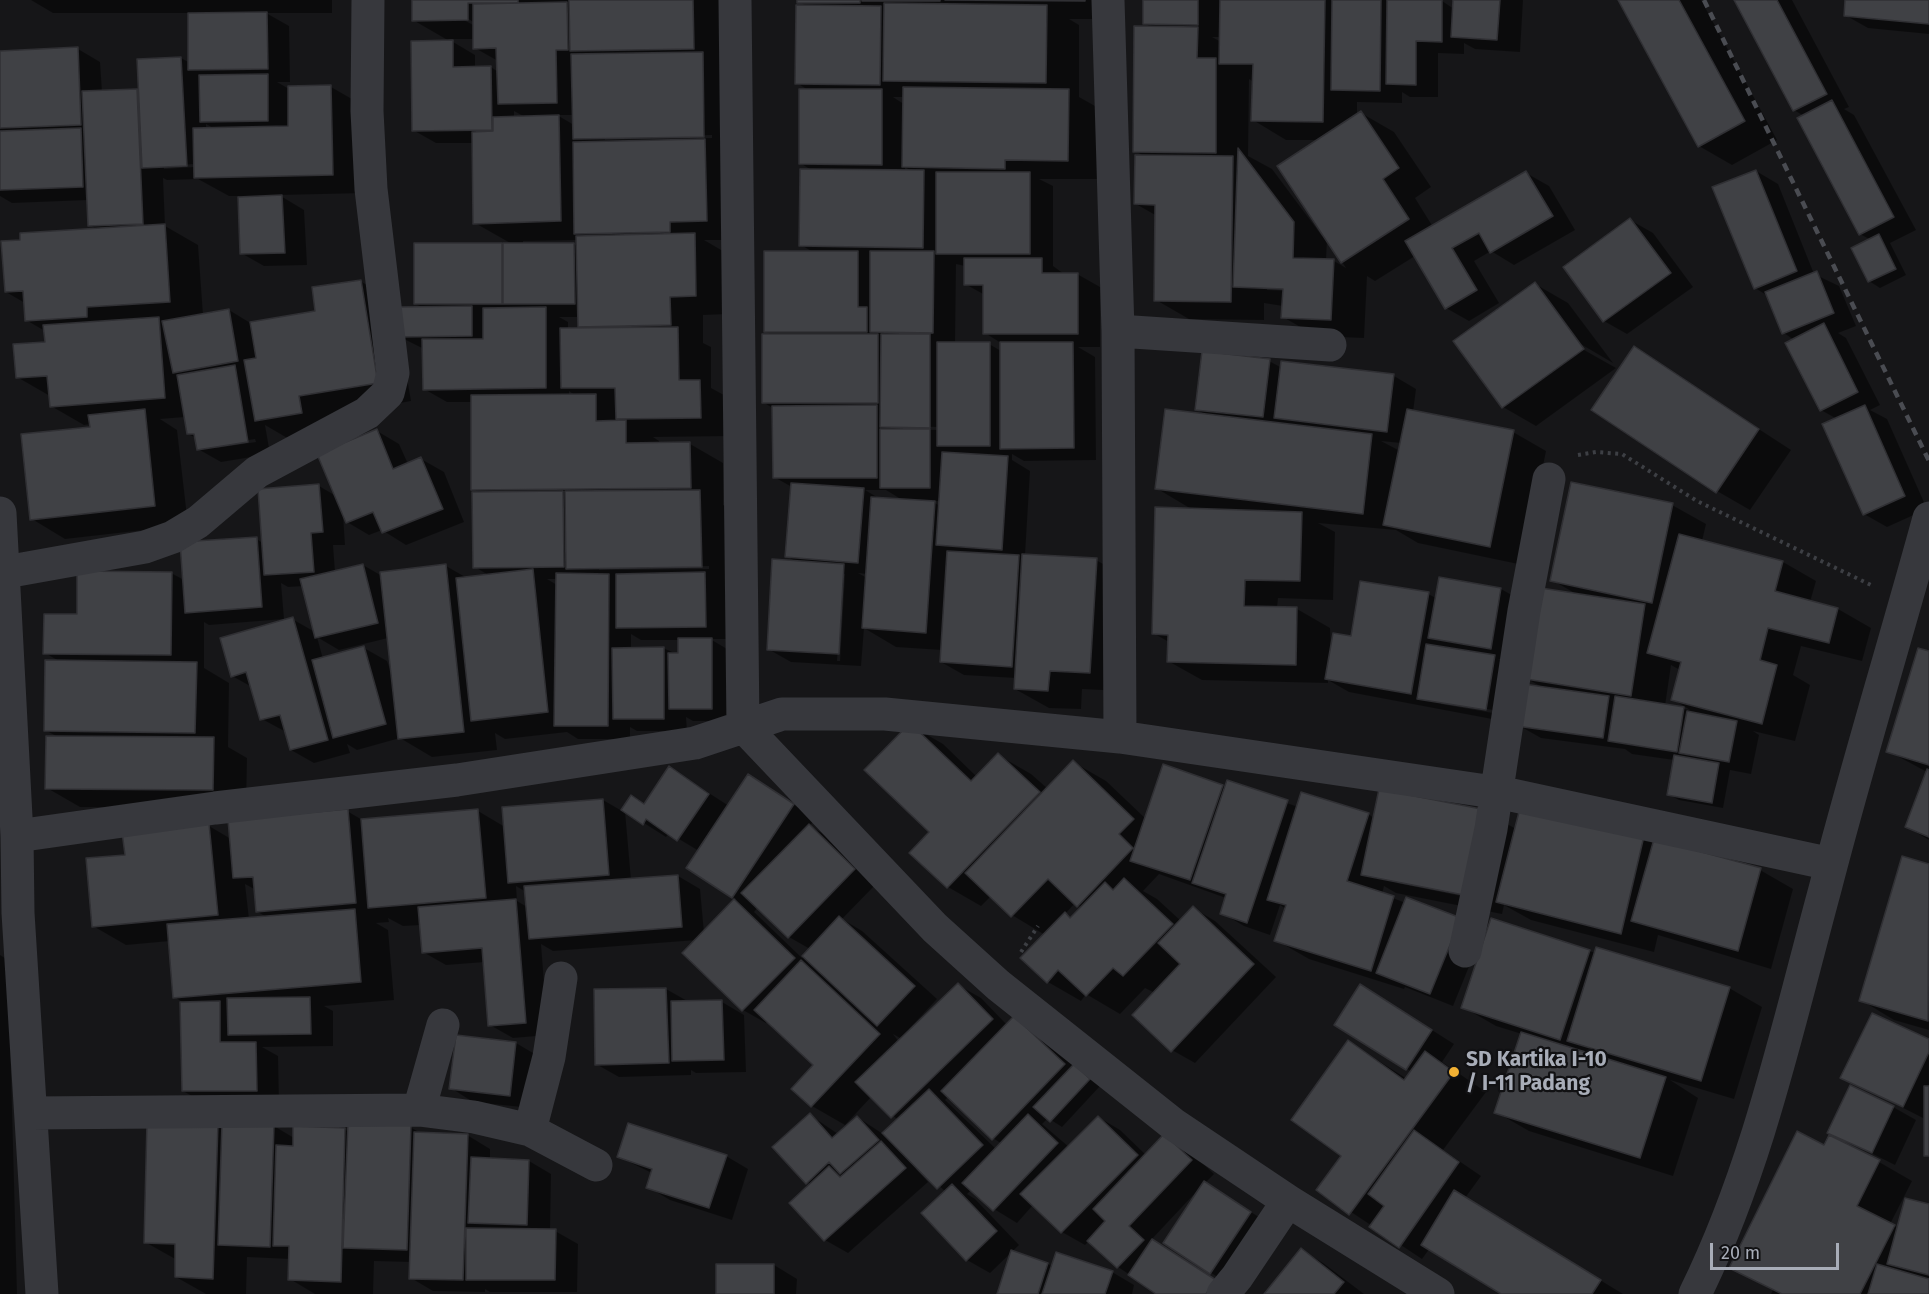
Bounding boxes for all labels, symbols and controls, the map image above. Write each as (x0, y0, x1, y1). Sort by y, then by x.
place label: SD Kartika I-10 / I-11 Padang (1466, 1047, 1607, 1097)
marker: SD Kartika I-10 / I-11 Padang (1447, 1065, 1461, 1079)
scale bar (1713, 1231, 1842, 1269)
text: 20 m (1721, 1242, 1760, 1264)

